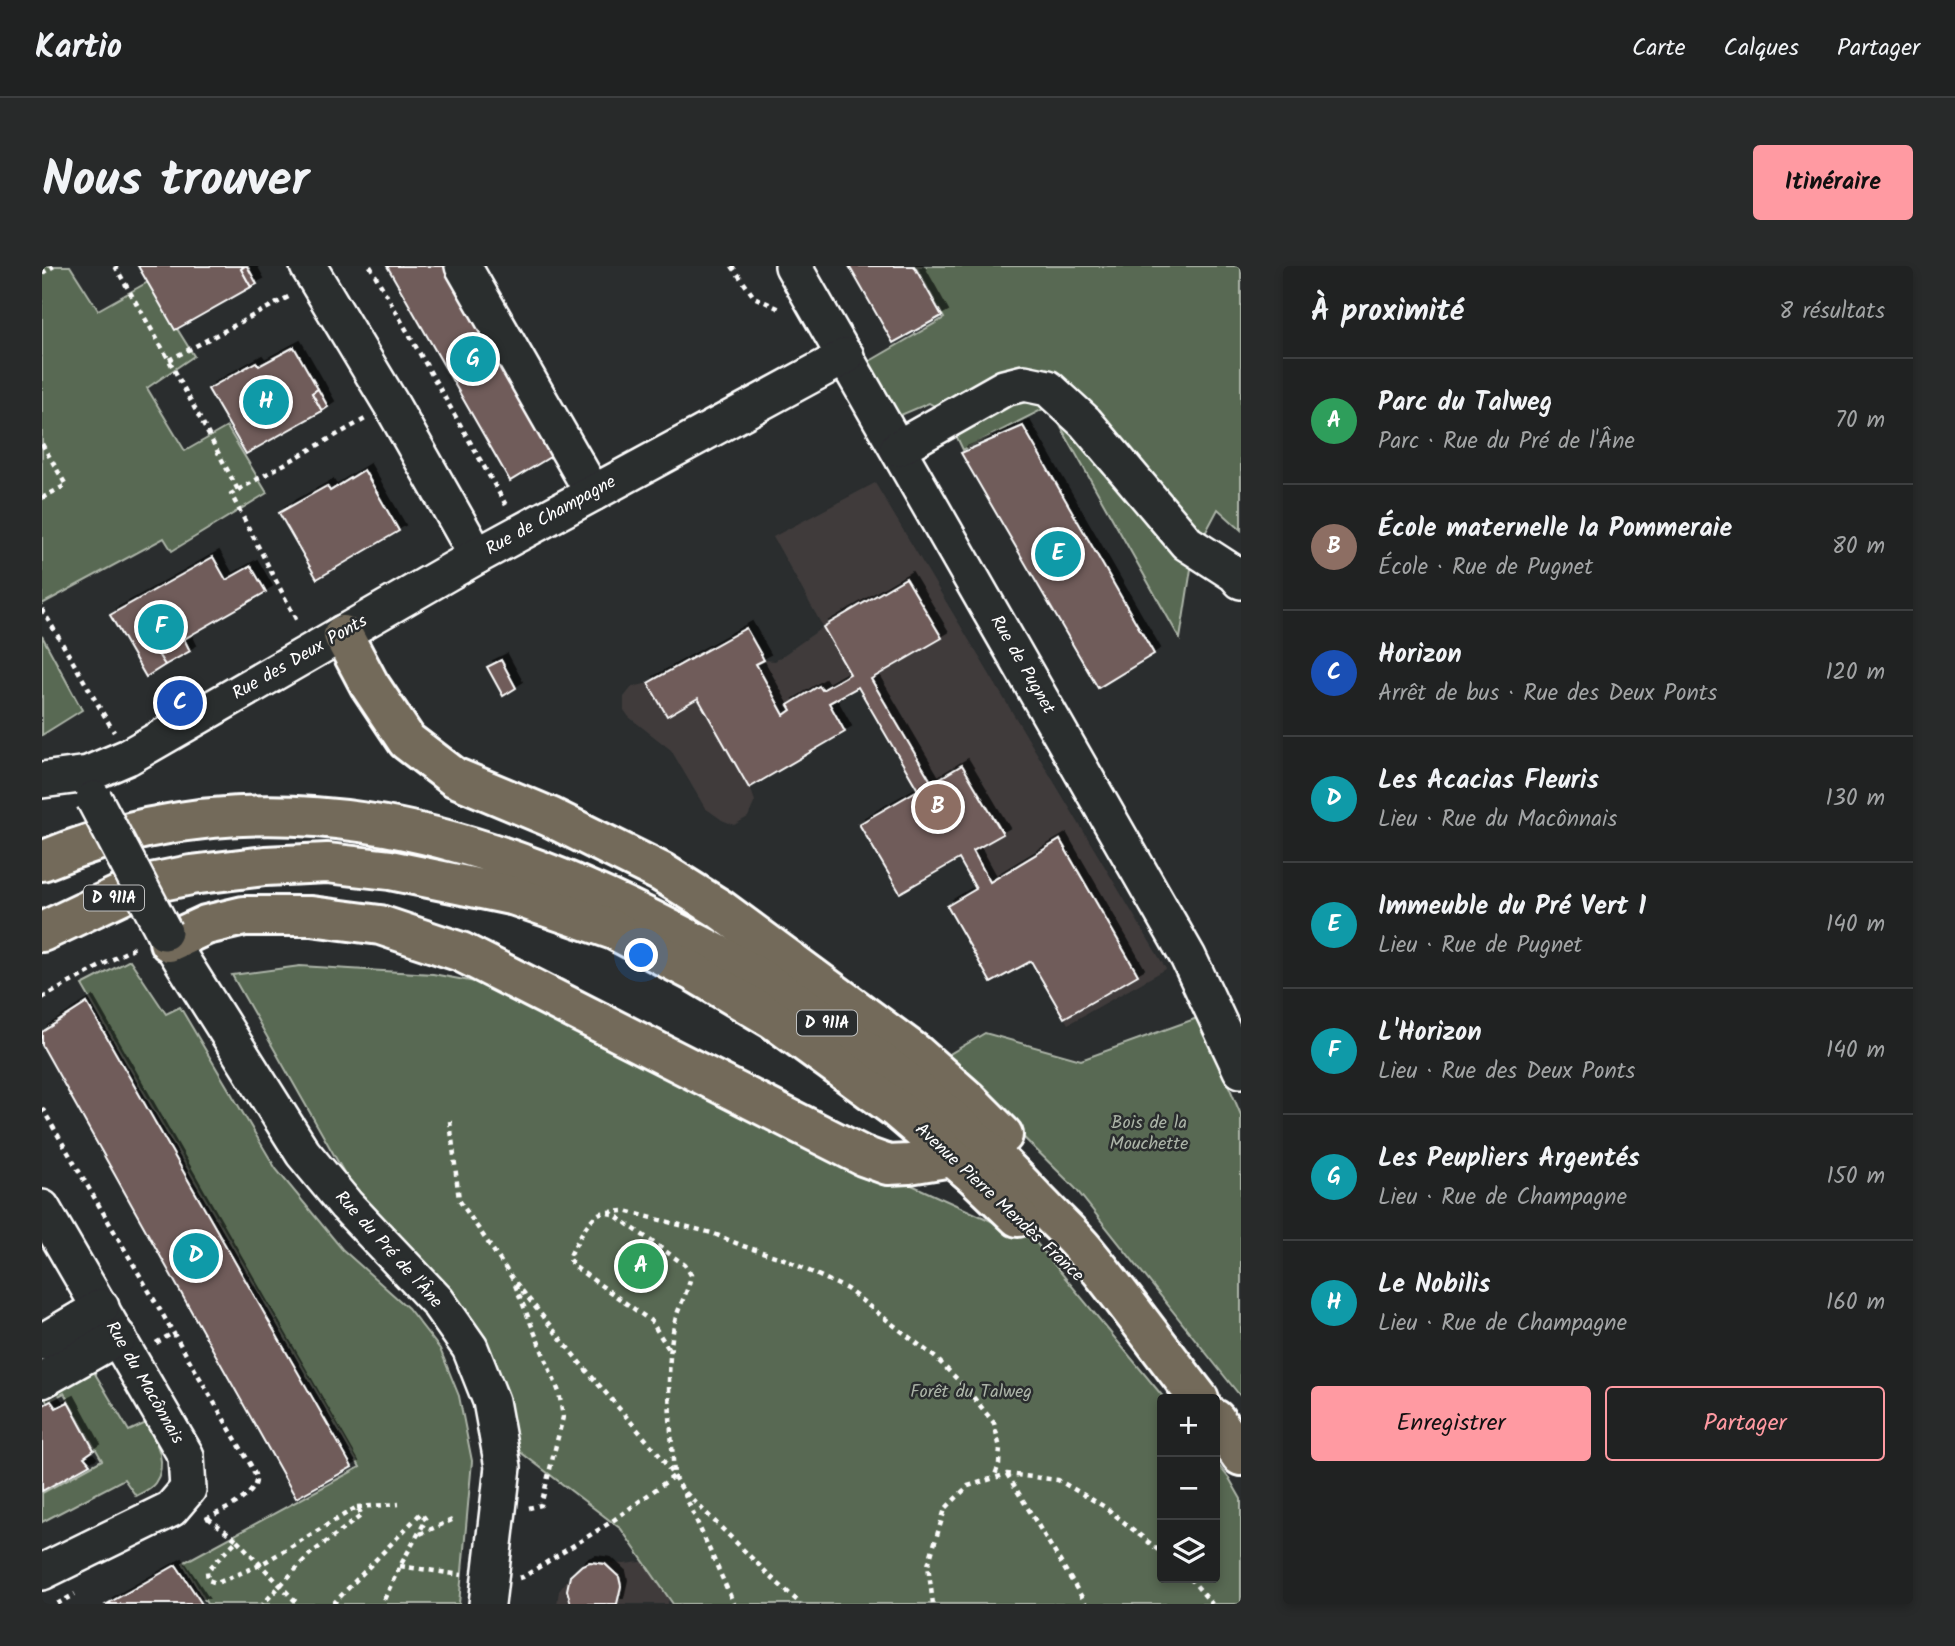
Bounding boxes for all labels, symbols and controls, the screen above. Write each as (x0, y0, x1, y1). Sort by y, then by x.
text: Kartio (35, 22, 122, 75)
text: Carte (1632, 29, 1686, 68)
text: Calques (1724, 29, 1799, 68)
text: Partager (1837, 29, 1920, 68)
text: Nous trouver (42, 143, 309, 221)
button: Itinéraire (1753, 145, 1913, 220)
text: À proximité (1311, 288, 1464, 336)
text: 8 résultats (1779, 294, 1885, 330)
pin: G (450, 333, 496, 385)
pin: H (243, 376, 289, 428)
text: Parc du Talweg (1378, 382, 1552, 424)
text: A (1327, 403, 1341, 439)
text: 70 m (1835, 403, 1885, 439)
text: Parc · Rue du Pré de l'Âne (1378, 424, 1635, 460)
street label: Rue de Champagne (480, 468, 622, 564)
text: École maternelle la Pommeraie (1378, 508, 1732, 550)
pin: E (1035, 528, 1081, 580)
text: B (1327, 529, 1341, 565)
text: 80 m (1832, 529, 1885, 565)
text: École · Rue de Pugnet (1378, 550, 1593, 586)
pin: F (138, 601, 184, 653)
street label: Rue des Deux Ponts (227, 607, 373, 709)
street label: Rue de Pugnet (982, 610, 1063, 721)
text: Horizon (1378, 634, 1462, 676)
text: C (1327, 655, 1341, 691)
text: 120 m (1825, 655, 1885, 691)
text: Arrêt de bus · Rue des Deux Ponts (1378, 676, 1717, 712)
pin: C (157, 677, 203, 729)
text: Les Acacias Fleuris (1378, 760, 1599, 802)
pin: B (915, 781, 961, 833)
text: D (1326, 781, 1342, 817)
text: 130 m (1826, 781, 1885, 817)
text: Lieu · Rue du Macônnais (1378, 802, 1617, 838)
road number: D 911A (84, 886, 144, 911)
text: Immeuble du Pré Vert 1 (1378, 886, 1646, 928)
text: E (1328, 907, 1340, 943)
text: 140 m (1826, 907, 1885, 943)
text: Lieu · Rue de Pugnet (1378, 928, 1582, 964)
your location (624, 938, 658, 972)
road number: D 911A (797, 1010, 857, 1036)
text: L'Horizon (1378, 1012, 1482, 1054)
text: F (1328, 1033, 1340, 1069)
text: 140 m (1826, 1033, 1885, 1069)
text: Lieu · Rue des Deux Ponts (1378, 1054, 1635, 1090)
park label: Bois de la Mouchette (1110, 1109, 1188, 1159)
street label: Avenue Pierre Mendès France (908, 1116, 1090, 1290)
text: Les Peupliers Argentés (1378, 1138, 1640, 1180)
text: G (1327, 1159, 1341, 1195)
text: 150 m (1826, 1159, 1885, 1195)
text: Lieu · Rue de Champagne (1378, 1180, 1627, 1216)
street label: Rue du Pré de l'Âne (327, 1185, 449, 1315)
pin: D (173, 1230, 219, 1282)
pin: A (618, 1240, 664, 1292)
text: Le Nobilis (1378, 1264, 1490, 1306)
text: H (1327, 1285, 1341, 1321)
text: 160 m (1826, 1285, 1885, 1321)
text: Lieu · Rue de Champagne (1378, 1306, 1627, 1342)
street label: Rue du Macônnais (97, 1316, 191, 1450)
park label: Forêt du Talweg (910, 1378, 1032, 1407)
button: Enregistrer (1311, 1386, 1591, 1461)
button: Partager (1605, 1386, 1885, 1461)
map controls (1157, 1394, 1220, 1583)
button: + (1157, 1394, 1220, 1457)
button: − (1157, 1457, 1220, 1520)
button: layers (1157, 1520, 1220, 1583)

